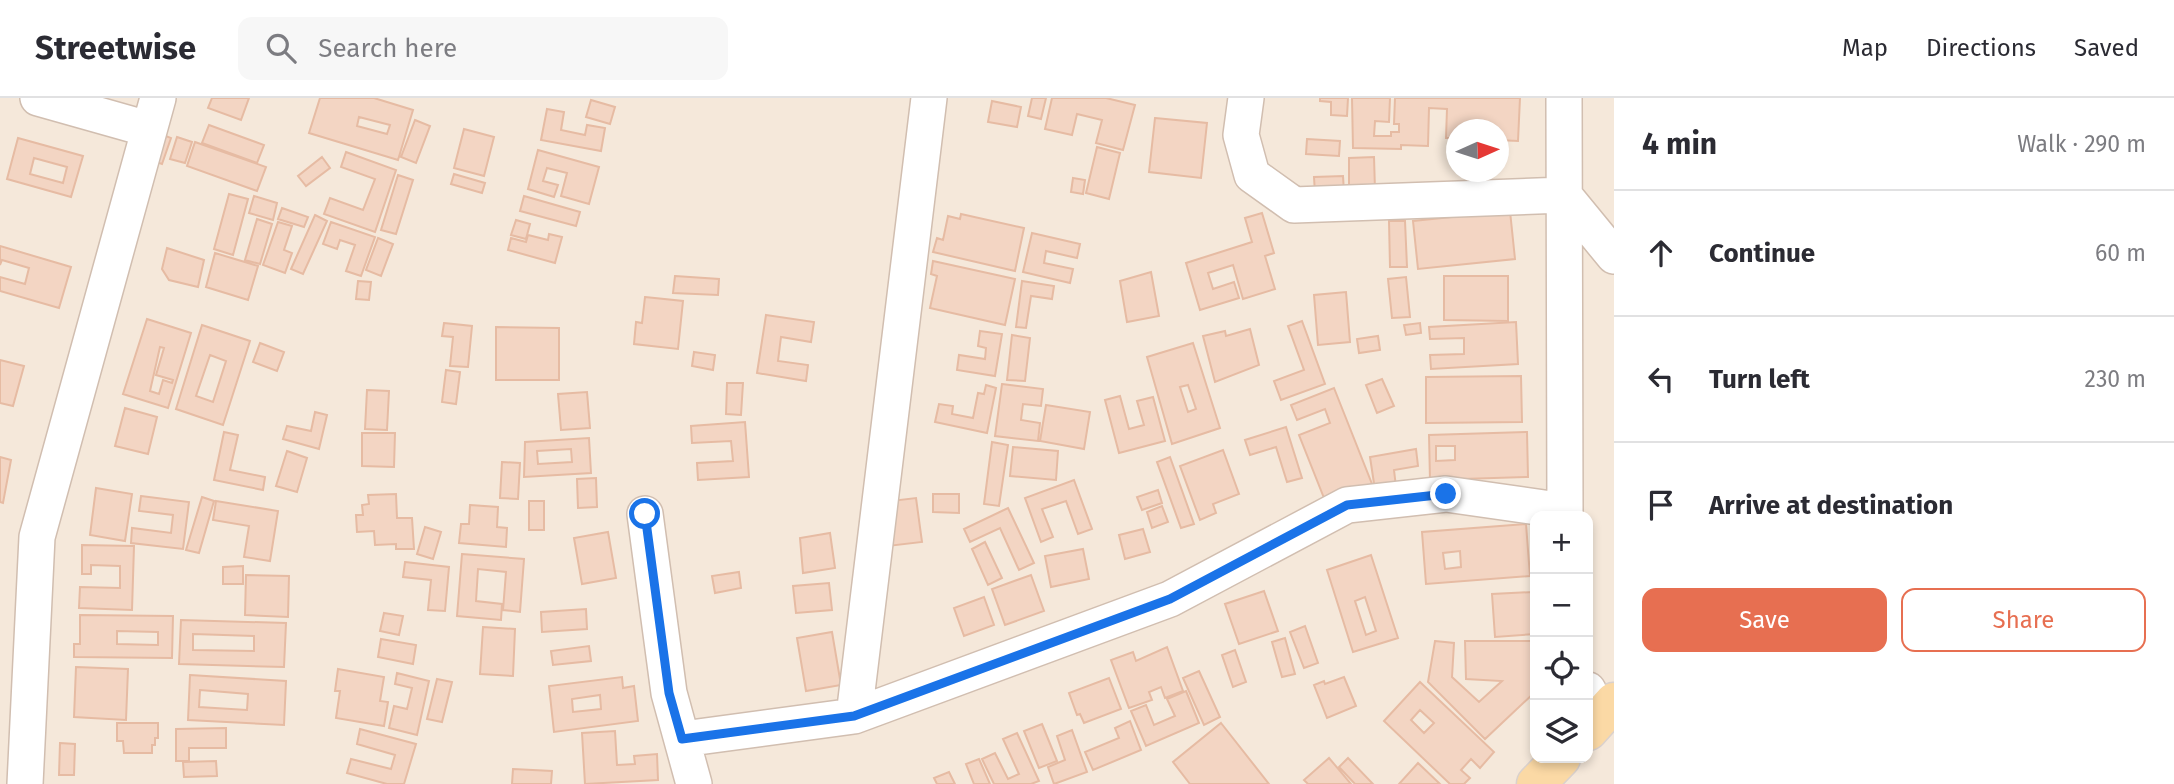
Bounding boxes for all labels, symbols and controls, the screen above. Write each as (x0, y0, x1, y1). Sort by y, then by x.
search box (238, 17, 728, 80)
text: Streetwise (35, 28, 196, 68)
icon: search (262, 29, 300, 67)
text: Search here (318, 33, 457, 64)
text: Map (1842, 34, 1888, 62)
text: Directions (1926, 34, 2036, 62)
text: Saved (2074, 34, 2139, 62)
north arrow (1446, 119, 1509, 182)
text: 4 min (1642, 126, 1717, 162)
text: Walk · 290 m (2017, 130, 2146, 158)
icon: ahead (1642, 234, 1680, 272)
text: Continue (1709, 238, 1815, 269)
text: 60 m (2095, 239, 2146, 267)
icon: left (1642, 360, 1680, 398)
text: Turn left (1709, 364, 1810, 395)
text: 230 m (2085, 365, 2146, 393)
route end (1430, 478, 1461, 509)
icon: arrive (1642, 486, 1680, 524)
text: Arrive at destination (1709, 490, 1953, 521)
route start (629, 498, 660, 529)
map controls (1530, 511, 1593, 763)
button: + (1530, 511, 1593, 574)
button: − (1530, 574, 1593, 637)
button: Save (1642, 588, 1887, 652)
button: Share (1901, 588, 2146, 652)
button: locate (1530, 637, 1593, 700)
button: layers (1530, 700, 1593, 763)

